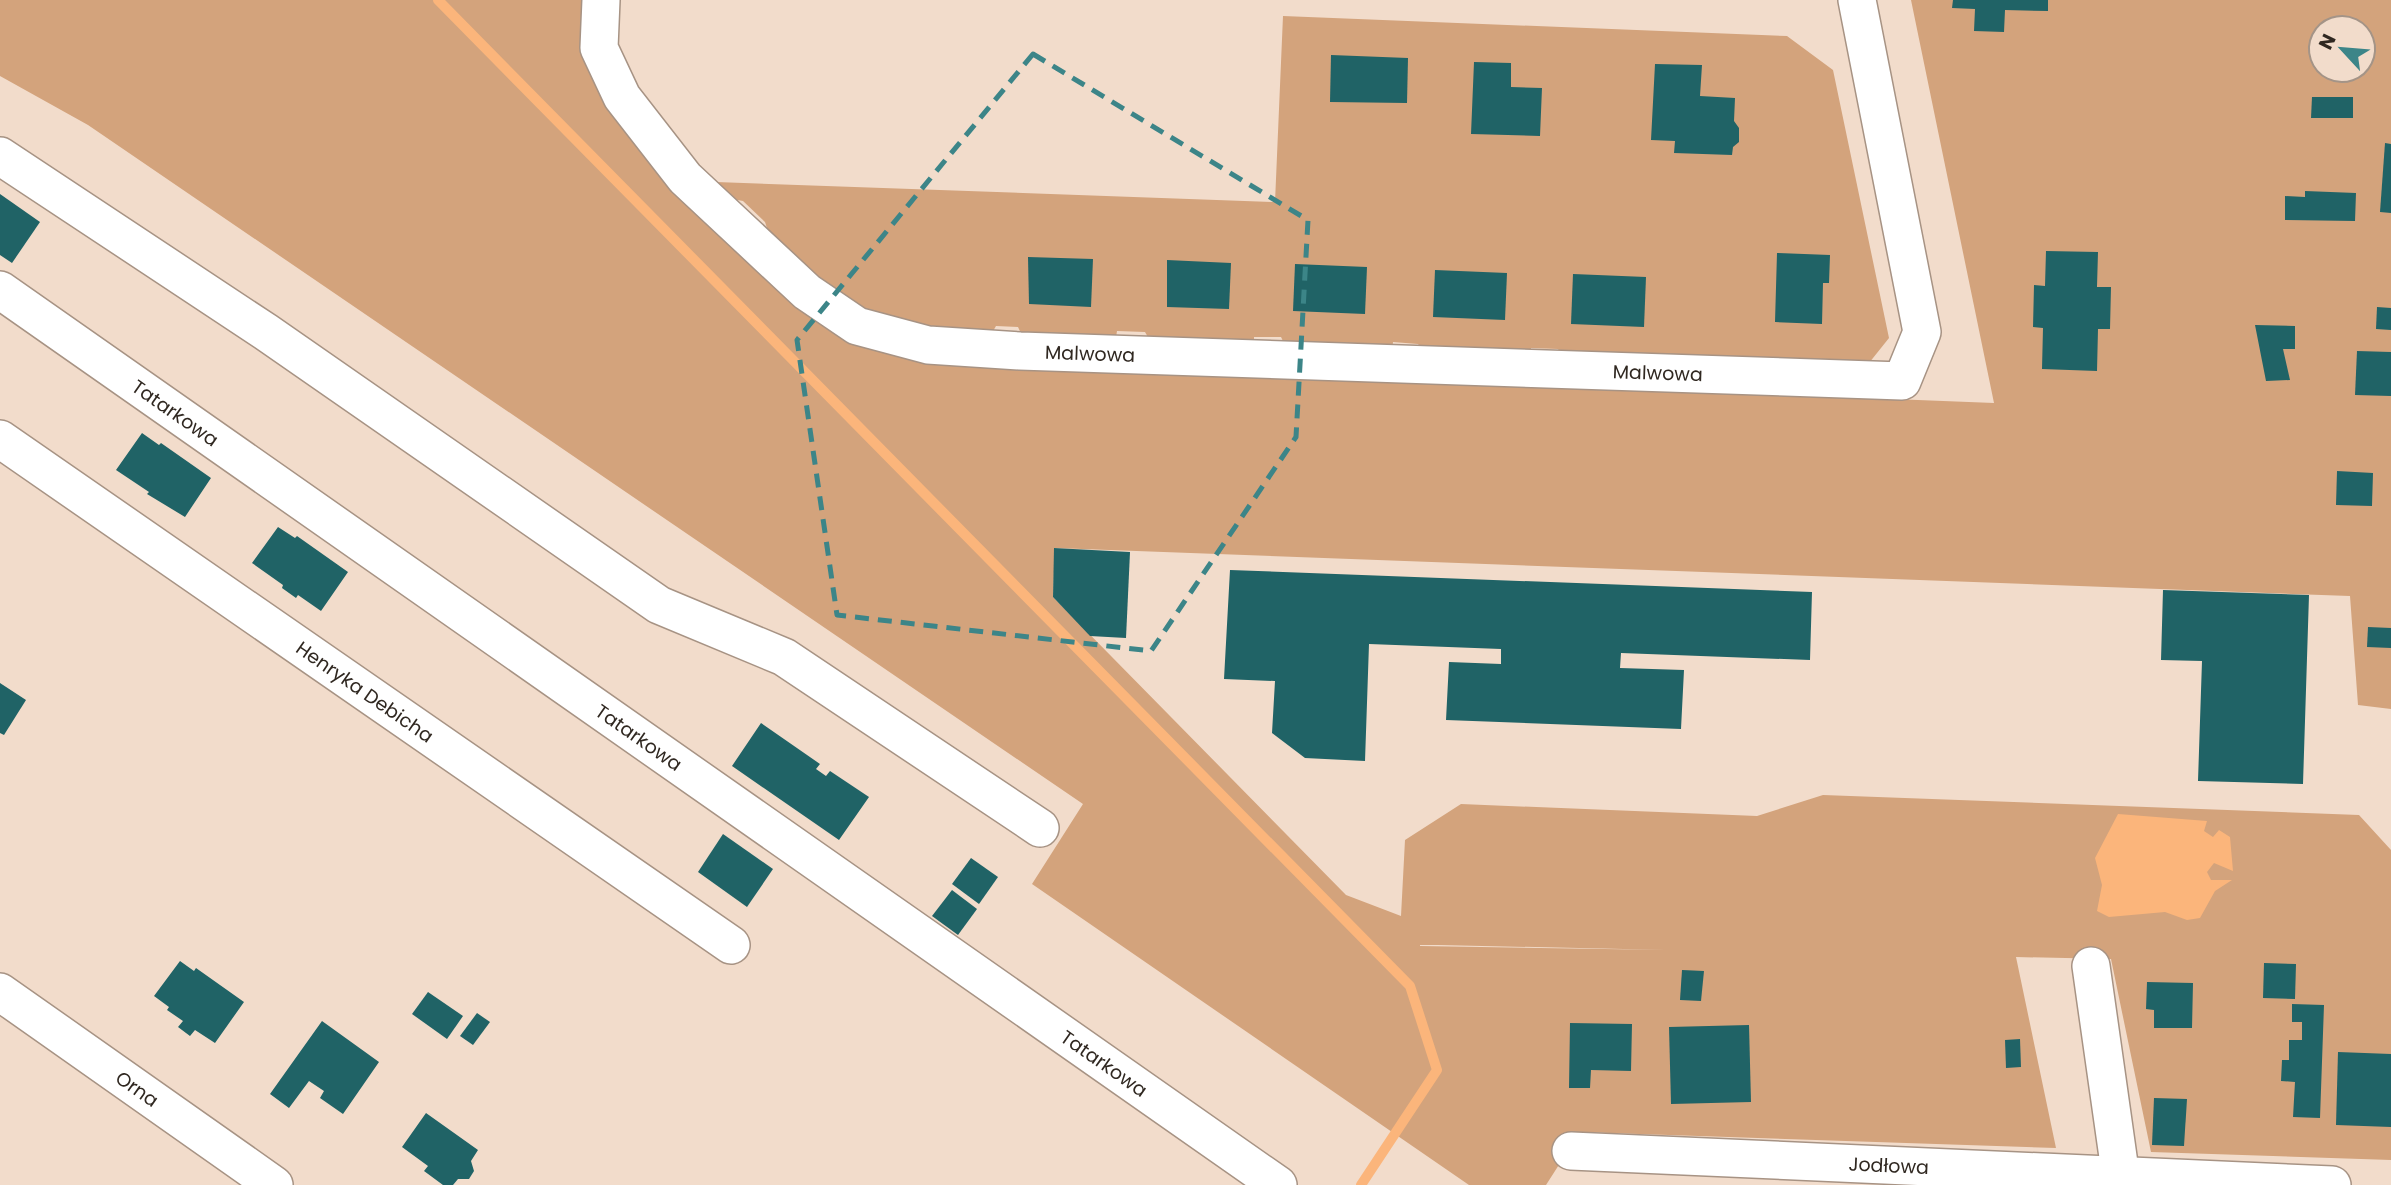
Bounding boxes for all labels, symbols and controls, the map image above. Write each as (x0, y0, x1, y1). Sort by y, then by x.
north arrow (2307, 14, 2377, 84)
text: N (2312, 29, 2342, 54)
street label: Malwowa (1045, 339, 1136, 369)
street label: Malwowa (1612, 358, 1703, 388)
street label: Tatarkowa (126, 373, 224, 453)
street label: Henryka Debicha (291, 635, 439, 749)
street label: Tatarkowa (590, 698, 687, 778)
street label: Tatarkowa (1055, 1024, 1153, 1104)
street label: Orna (110, 1065, 164, 1114)
street label: Jodłowa (1848, 1150, 1929, 1181)

